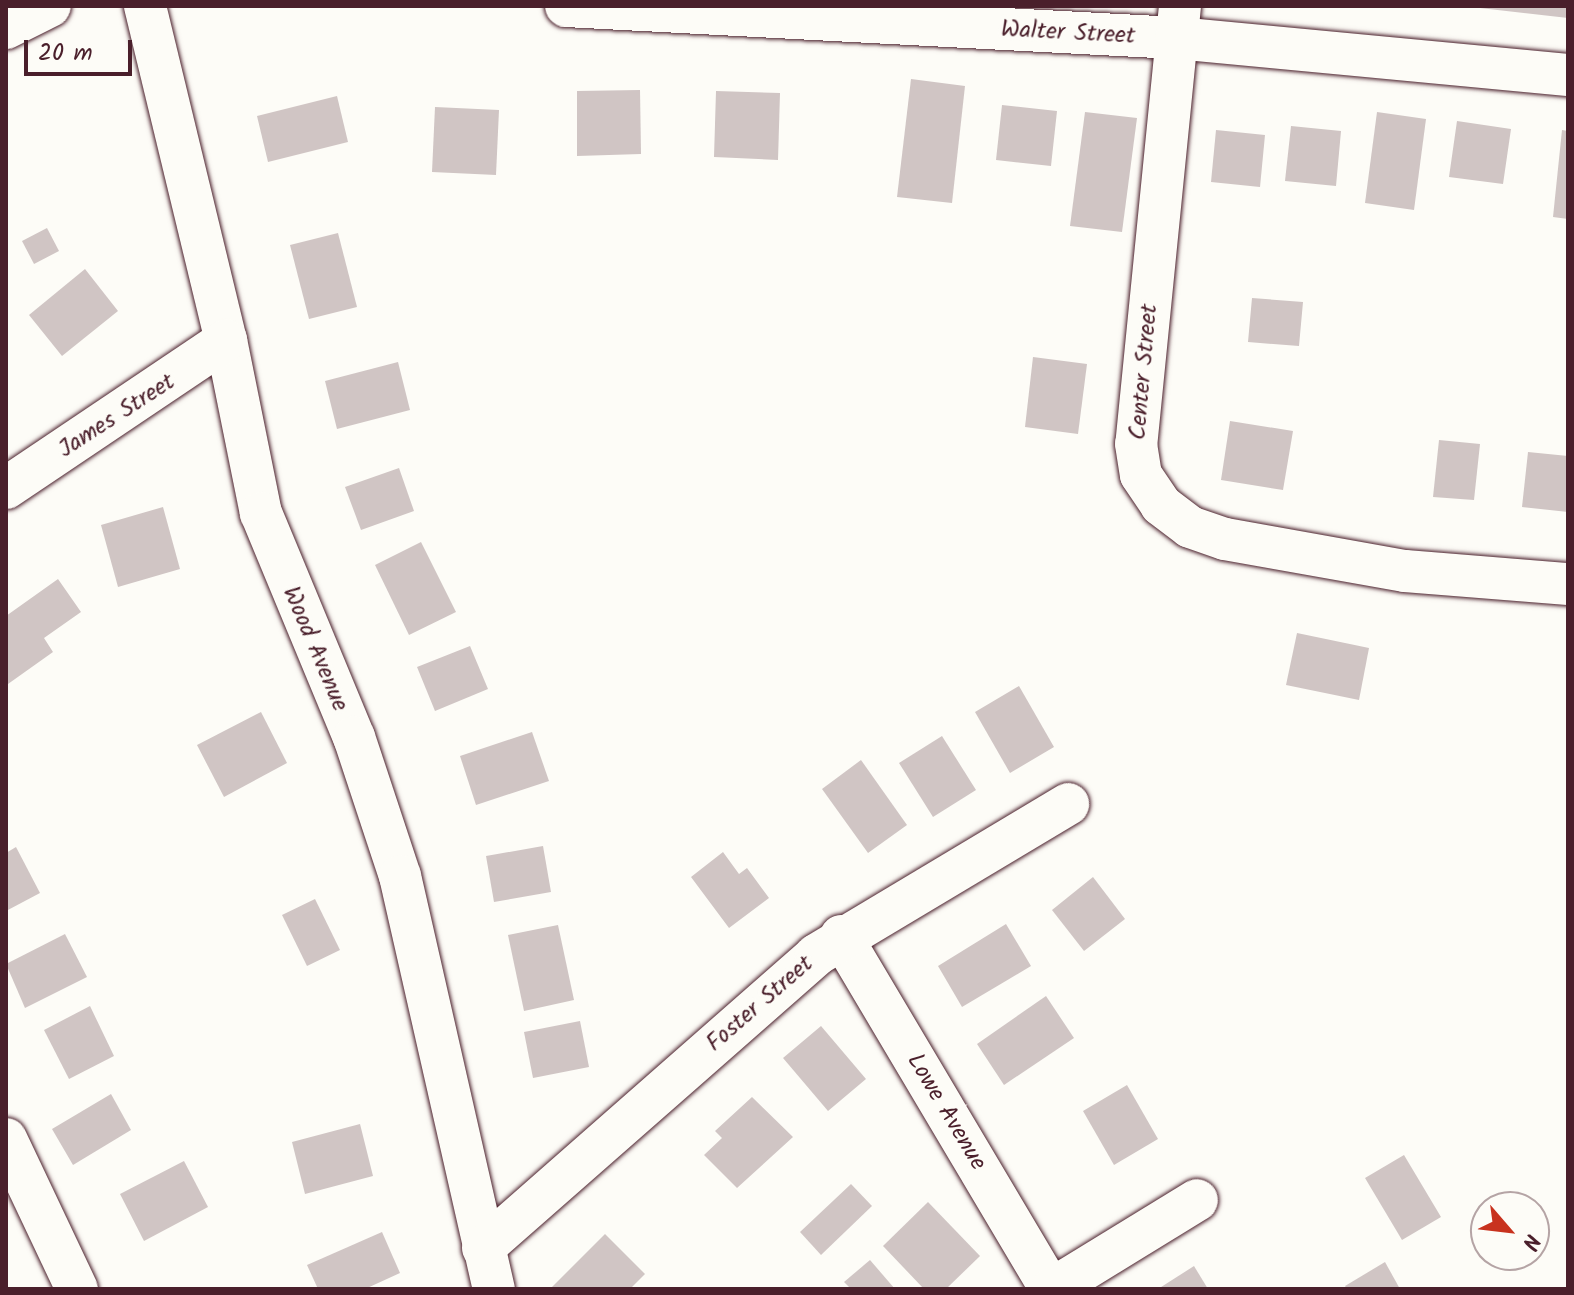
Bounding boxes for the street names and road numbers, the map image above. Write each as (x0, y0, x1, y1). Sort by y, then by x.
street label: Walter Street (1000, 15, 1136, 51)
street label: Center Street (1124, 303, 1164, 441)
street label: James Street (53, 368, 181, 464)
street label: Wood Avenue (276, 582, 354, 716)
street label: Foster Street (701, 950, 819, 1058)
street label: Lowe Avenue (900, 1048, 992, 1176)

